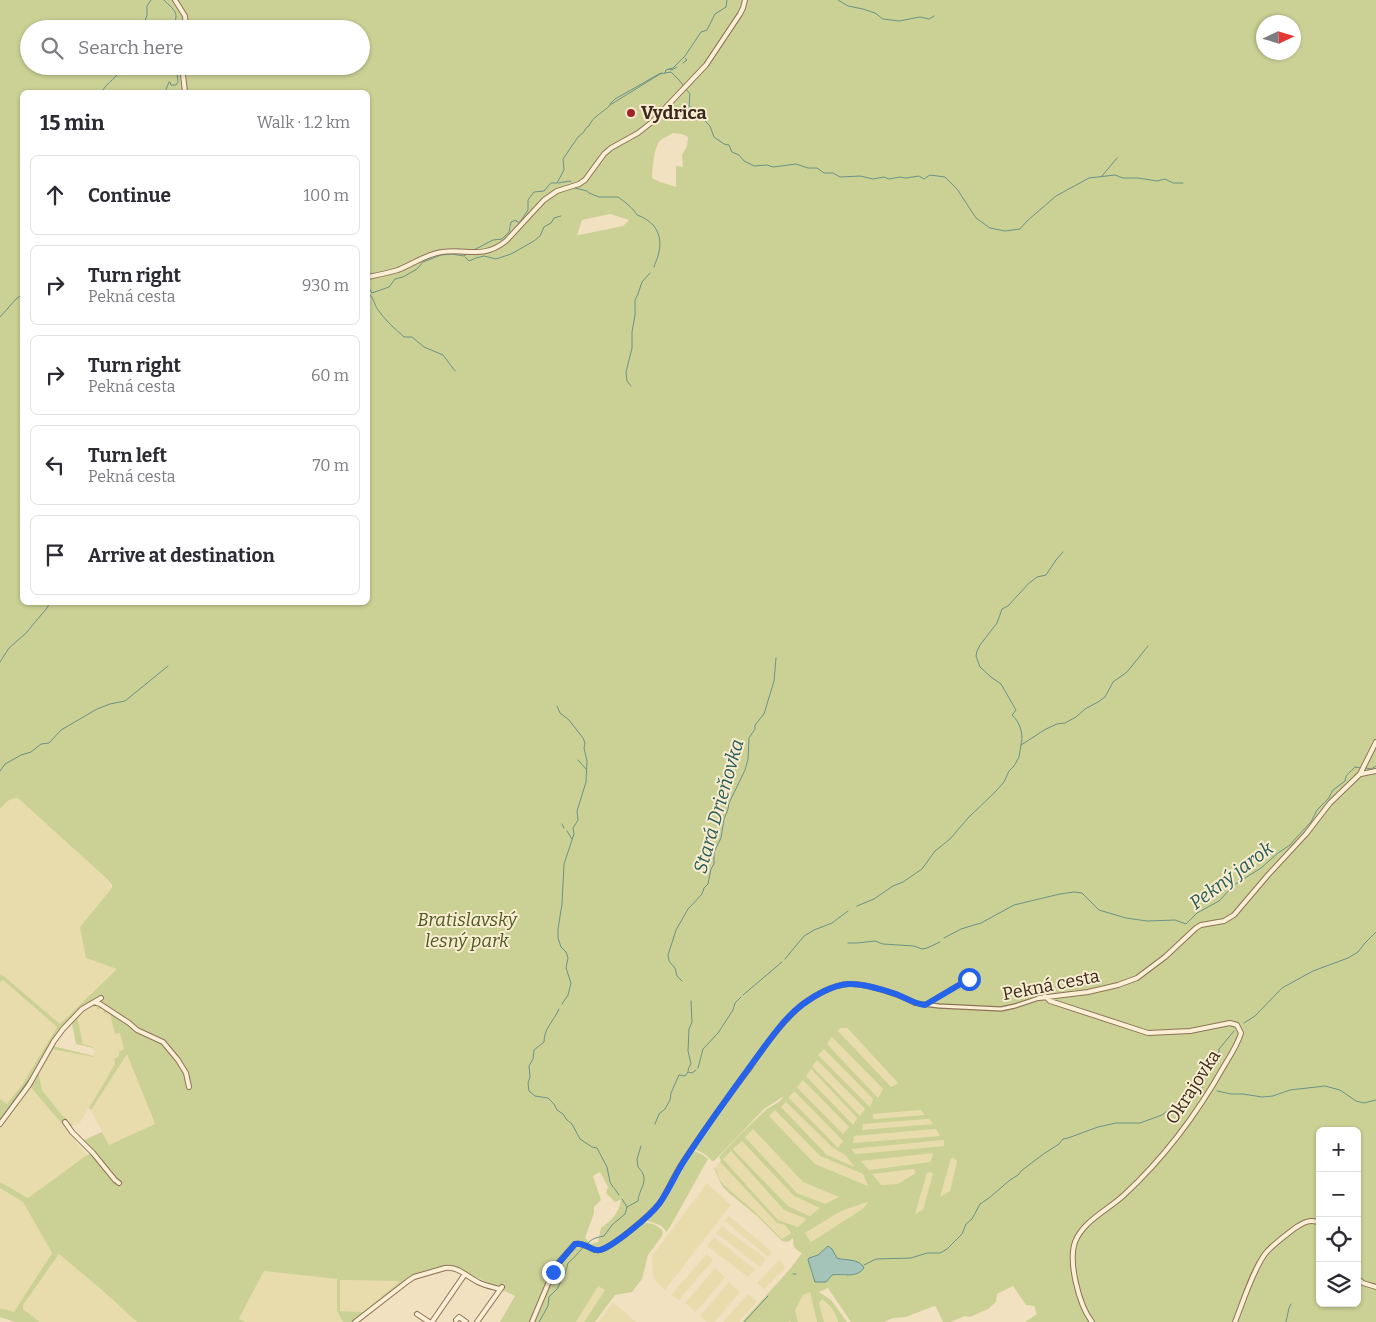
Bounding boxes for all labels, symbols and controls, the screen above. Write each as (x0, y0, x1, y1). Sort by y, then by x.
north arrow (1256, 15, 1301, 60)
search box (20, 20, 370, 75)
icon: search (38, 34, 66, 62)
text: Search here (78, 36, 183, 59)
place label: Vydrica (641, 102, 707, 124)
marker: Vydrica (625, 107, 637, 119)
text: 15 min (40, 110, 105, 136)
text: Walk · 1.2 km (257, 113, 350, 132)
icon: ahead (41, 181, 69, 209)
text: Continue (88, 184, 171, 207)
text: 100 m (304, 186, 349, 205)
text: Turn right (88, 264, 181, 287)
icon: right (41, 271, 69, 299)
text: 930 m (302, 276, 349, 295)
text: Pekná cesta (88, 287, 176, 306)
text: Turn right (88, 354, 181, 377)
icon: right (41, 361, 69, 389)
text: 60 m (311, 366, 349, 385)
text: Pekná cesta (88, 377, 176, 396)
text: Turn left (88, 444, 167, 467)
icon: left (41, 451, 69, 479)
text: 70 m (313, 456, 349, 475)
text: Pekná cesta (88, 467, 176, 486)
icon: arrive (41, 541, 69, 569)
text: Arrive at destination (88, 544, 275, 567)
water label: Stará Drieňovka (688, 736, 749, 876)
water label: Pekný jarok (1185, 836, 1278, 914)
park label: Bratislavský lesný park (417, 909, 518, 952)
street label: Pekná cesta (1001, 965, 1102, 1005)
route start (958, 968, 981, 991)
street label: Okrajovka (1161, 1046, 1225, 1128)
map controls (1316, 1127, 1361, 1307)
button: + (1316, 1127, 1361, 1172)
button: − (1316, 1172, 1361, 1217)
button: locate (1316, 1217, 1361, 1262)
route end (542, 1261, 565, 1284)
button: layers (1316, 1262, 1361, 1307)

